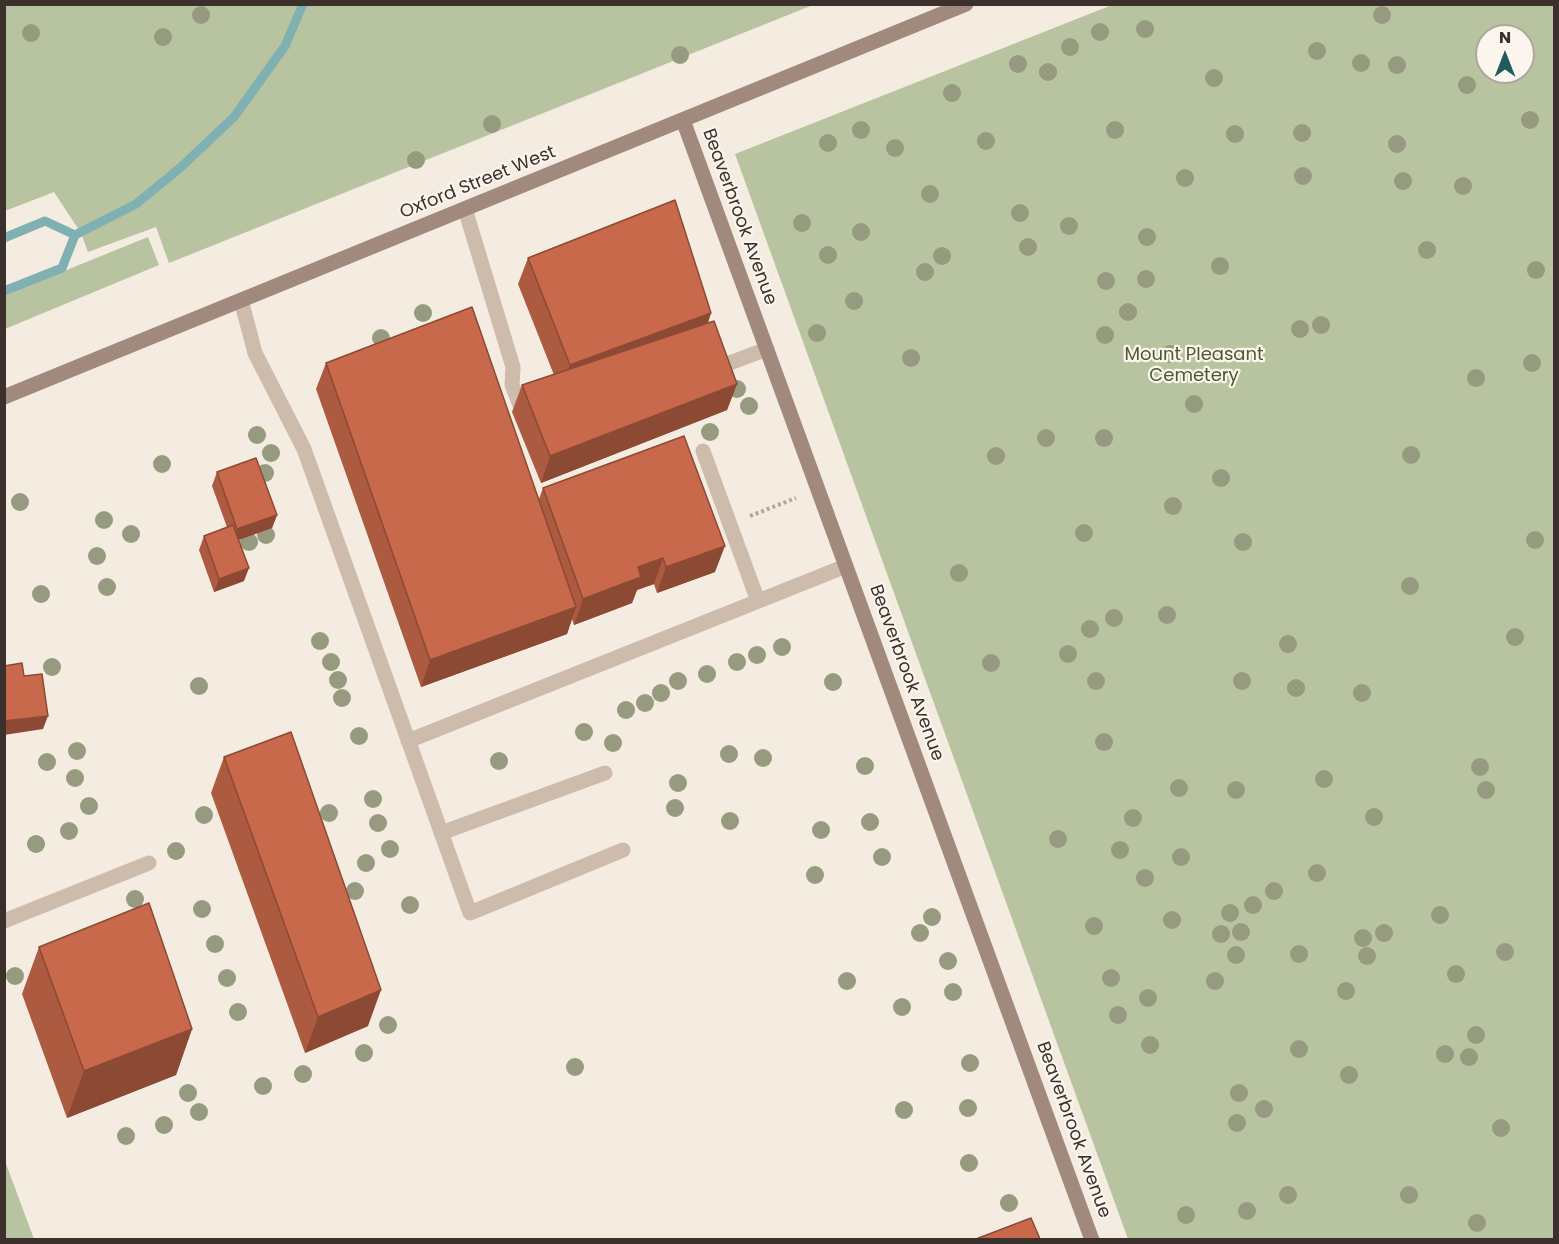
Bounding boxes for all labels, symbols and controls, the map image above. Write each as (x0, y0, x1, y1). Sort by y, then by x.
north arrow (1475, 24, 1535, 84)
text: N (1499, 26, 1511, 49)
street label: Beaverbrook Avenue (697, 126, 781, 308)
street label: Oxford Street West (397, 142, 559, 224)
park label: Mount Pleasant Cemetery (1124, 344, 1264, 386)
street label: Beaverbrook Avenue (864, 582, 948, 764)
street label: Beaverbrook Avenue (1031, 1039, 1115, 1221)

